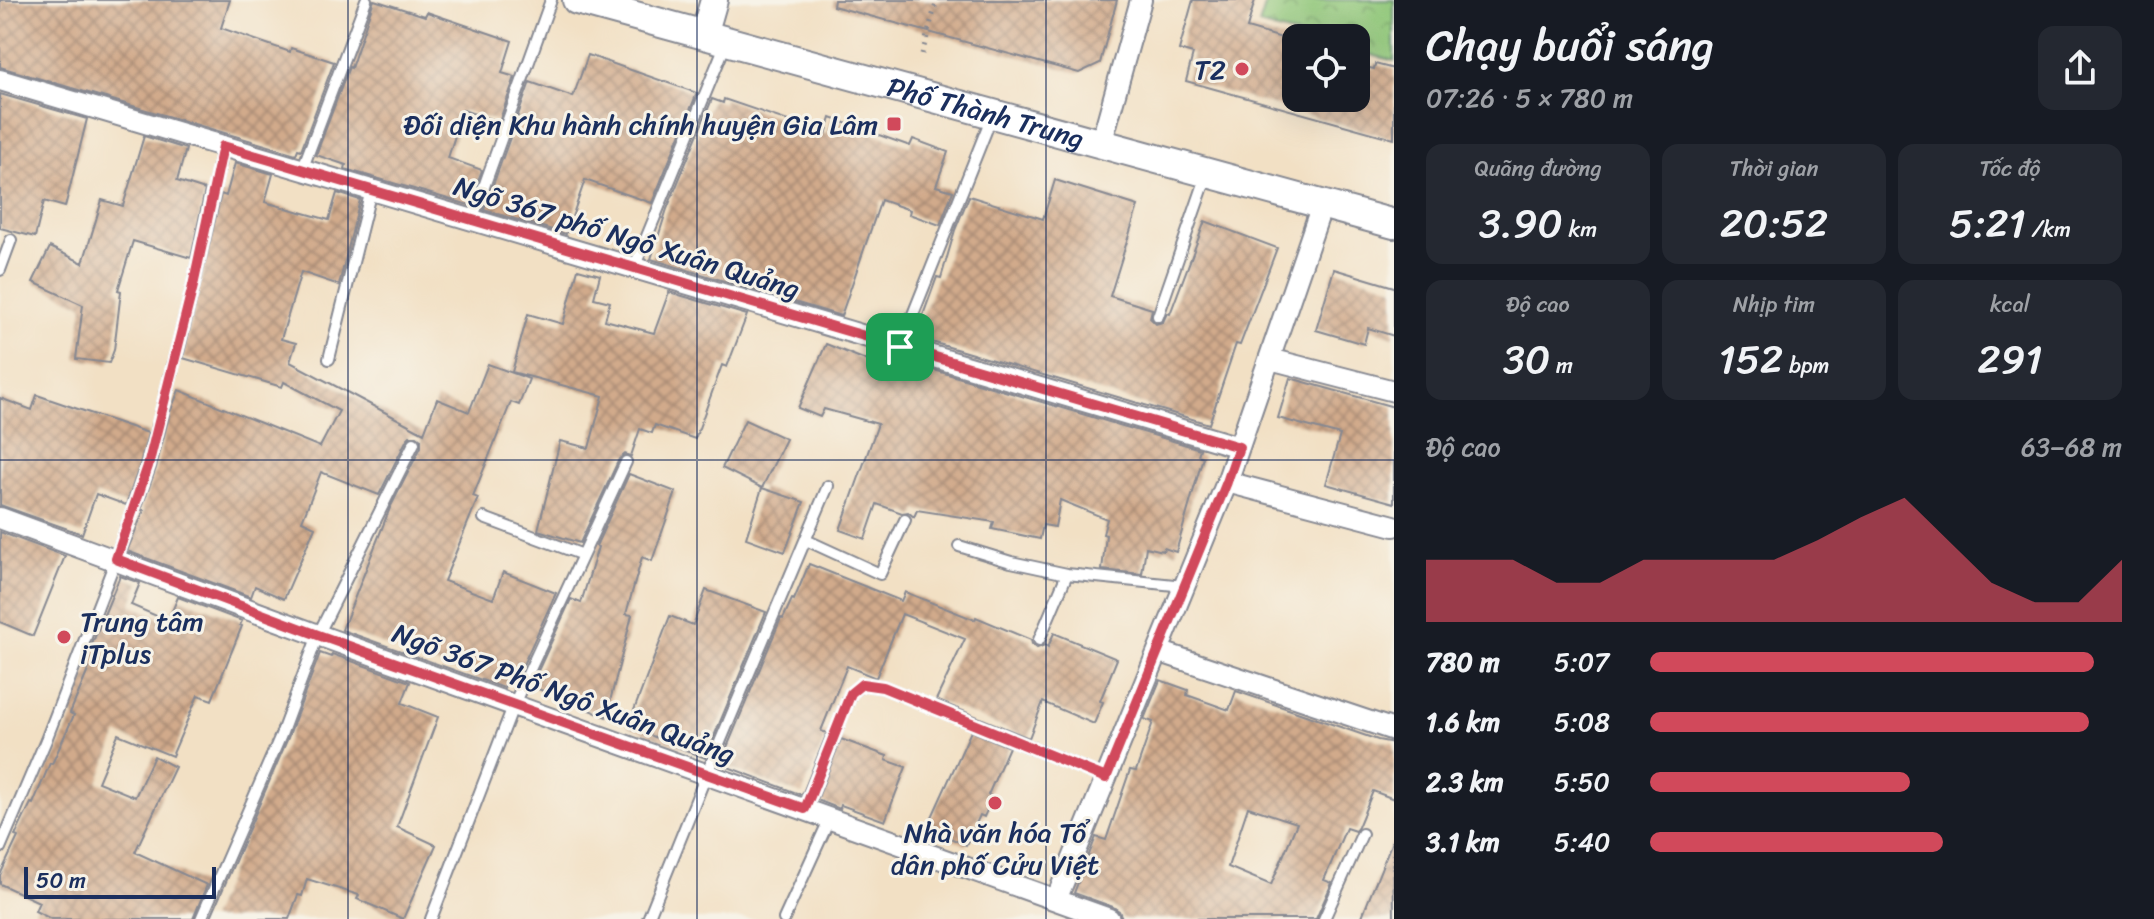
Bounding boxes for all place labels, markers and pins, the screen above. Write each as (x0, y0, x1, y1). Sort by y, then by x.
place label: T2 (1194, 45, 1226, 94)
marker: T2 (1233, 60, 1251, 78)
place label: Đối diện Khu hành chính huyện Gia Lâm (404, 100, 878, 149)
marker: Đối diện Khu hành chính huyện Gia Lâm (885, 115, 903, 133)
pin (866, 313, 934, 381)
place label: Trung tâm iTplus (80, 597, 204, 678)
marker: Trung tâm iTplus (55, 628, 73, 646)
marker: Nhà văn hóa Tổ dân phố Cửu Việt (986, 794, 1004, 812)
place label: Nhà văn hóa Tổ dân phố Cửu Việt (891, 808, 1099, 889)

